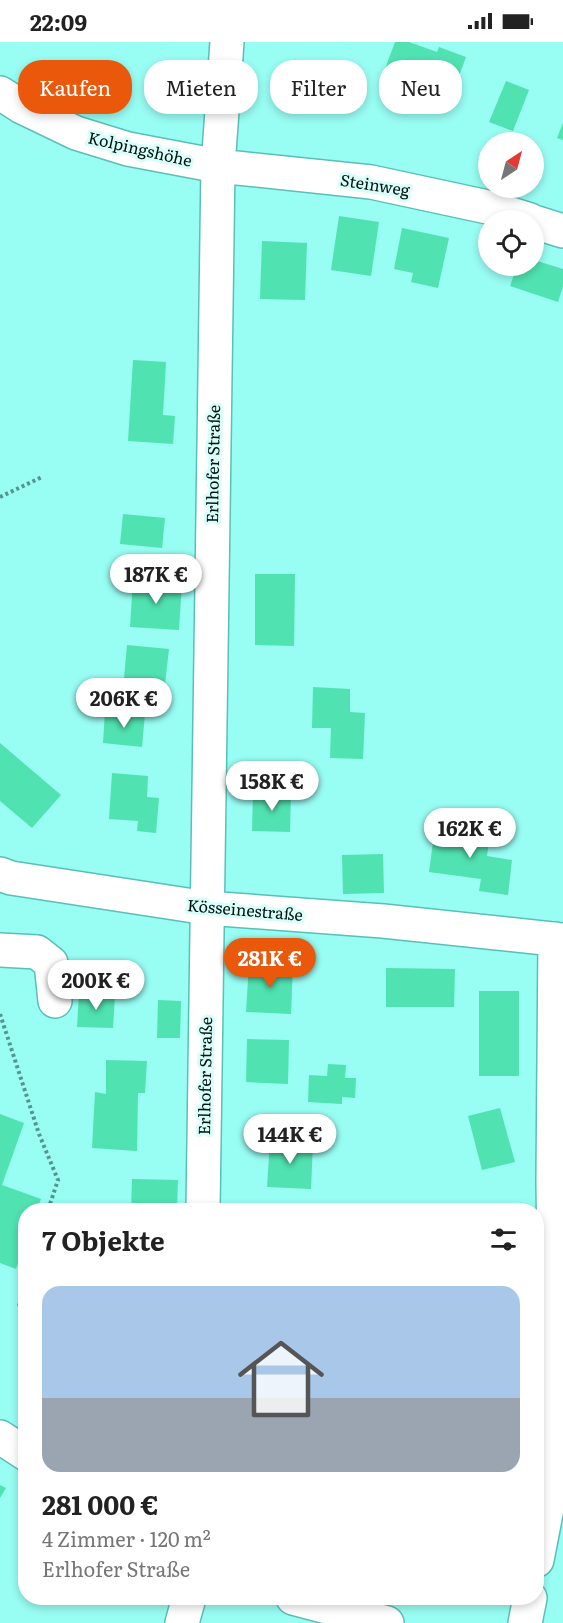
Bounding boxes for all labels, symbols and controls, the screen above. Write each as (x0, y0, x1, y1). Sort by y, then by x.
text: 22:09 (30, 5, 87, 38)
chip: Kaufen (18, 60, 132, 114)
chip: Mieten (144, 60, 258, 114)
chip: Filter (270, 60, 367, 114)
chip: Neu (379, 60, 462, 114)
street label: Kolpingshöhe (86, 124, 195, 172)
north arrow (478, 132, 544, 198)
map controls (478, 132, 544, 276)
street label: Steinweg (339, 167, 412, 201)
button: locate (478, 210, 544, 276)
street label: Erlhofer Straße (199, 405, 225, 523)
pin: 187K € (107, 554, 205, 605)
text: 187K € (124, 558, 188, 588)
pin: 206K € (75, 678, 173, 729)
text: 206K € (90, 682, 158, 712)
pin: 158K € (223, 761, 321, 812)
text: 158K € (240, 765, 304, 795)
pin: 162K € (421, 808, 519, 859)
text: 162K € (438, 812, 502, 842)
street label: Kösseinestraße (186, 892, 304, 926)
pin: 281K € (221, 938, 319, 989)
text: 281K € (238, 942, 302, 972)
pin: 200K € (47, 960, 145, 1011)
text: 200K € (62, 964, 130, 994)
street label: Erlhofer Straße (191, 1017, 217, 1135)
pin: 144K € (241, 1114, 339, 1165)
text: 144K € (257, 1118, 323, 1148)
text: 7 Objekte (42, 1220, 165, 1259)
icon: filters (487, 1223, 520, 1256)
icon: home (227, 1325, 335, 1433)
text: 281 000 € (42, 1484, 159, 1523)
text: 4 Zimmer · 120 m² (42, 1523, 211, 1553)
text: Erlhofer Straße (42, 1553, 190, 1583)

